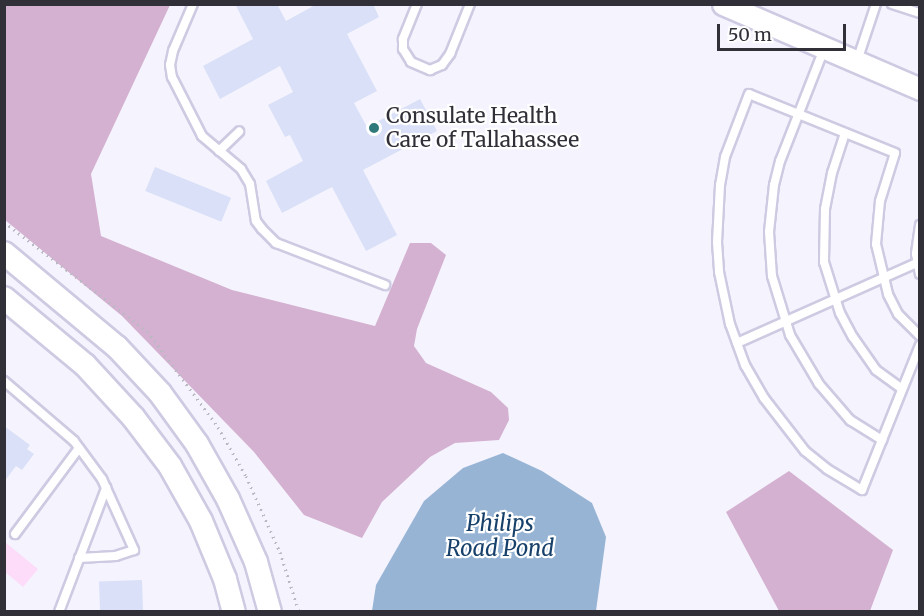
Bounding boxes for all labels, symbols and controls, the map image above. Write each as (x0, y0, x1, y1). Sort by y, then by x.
scale bar (720, 12, 849, 50)
text: 50 m (728, 23, 772, 46)
place label: Consulate Health Care of Tallahassee (386, 103, 579, 153)
marker: Consulate Health Care of Tallahassee (367, 121, 381, 135)
water label: Philips Road Pond (446, 510, 554, 562)

